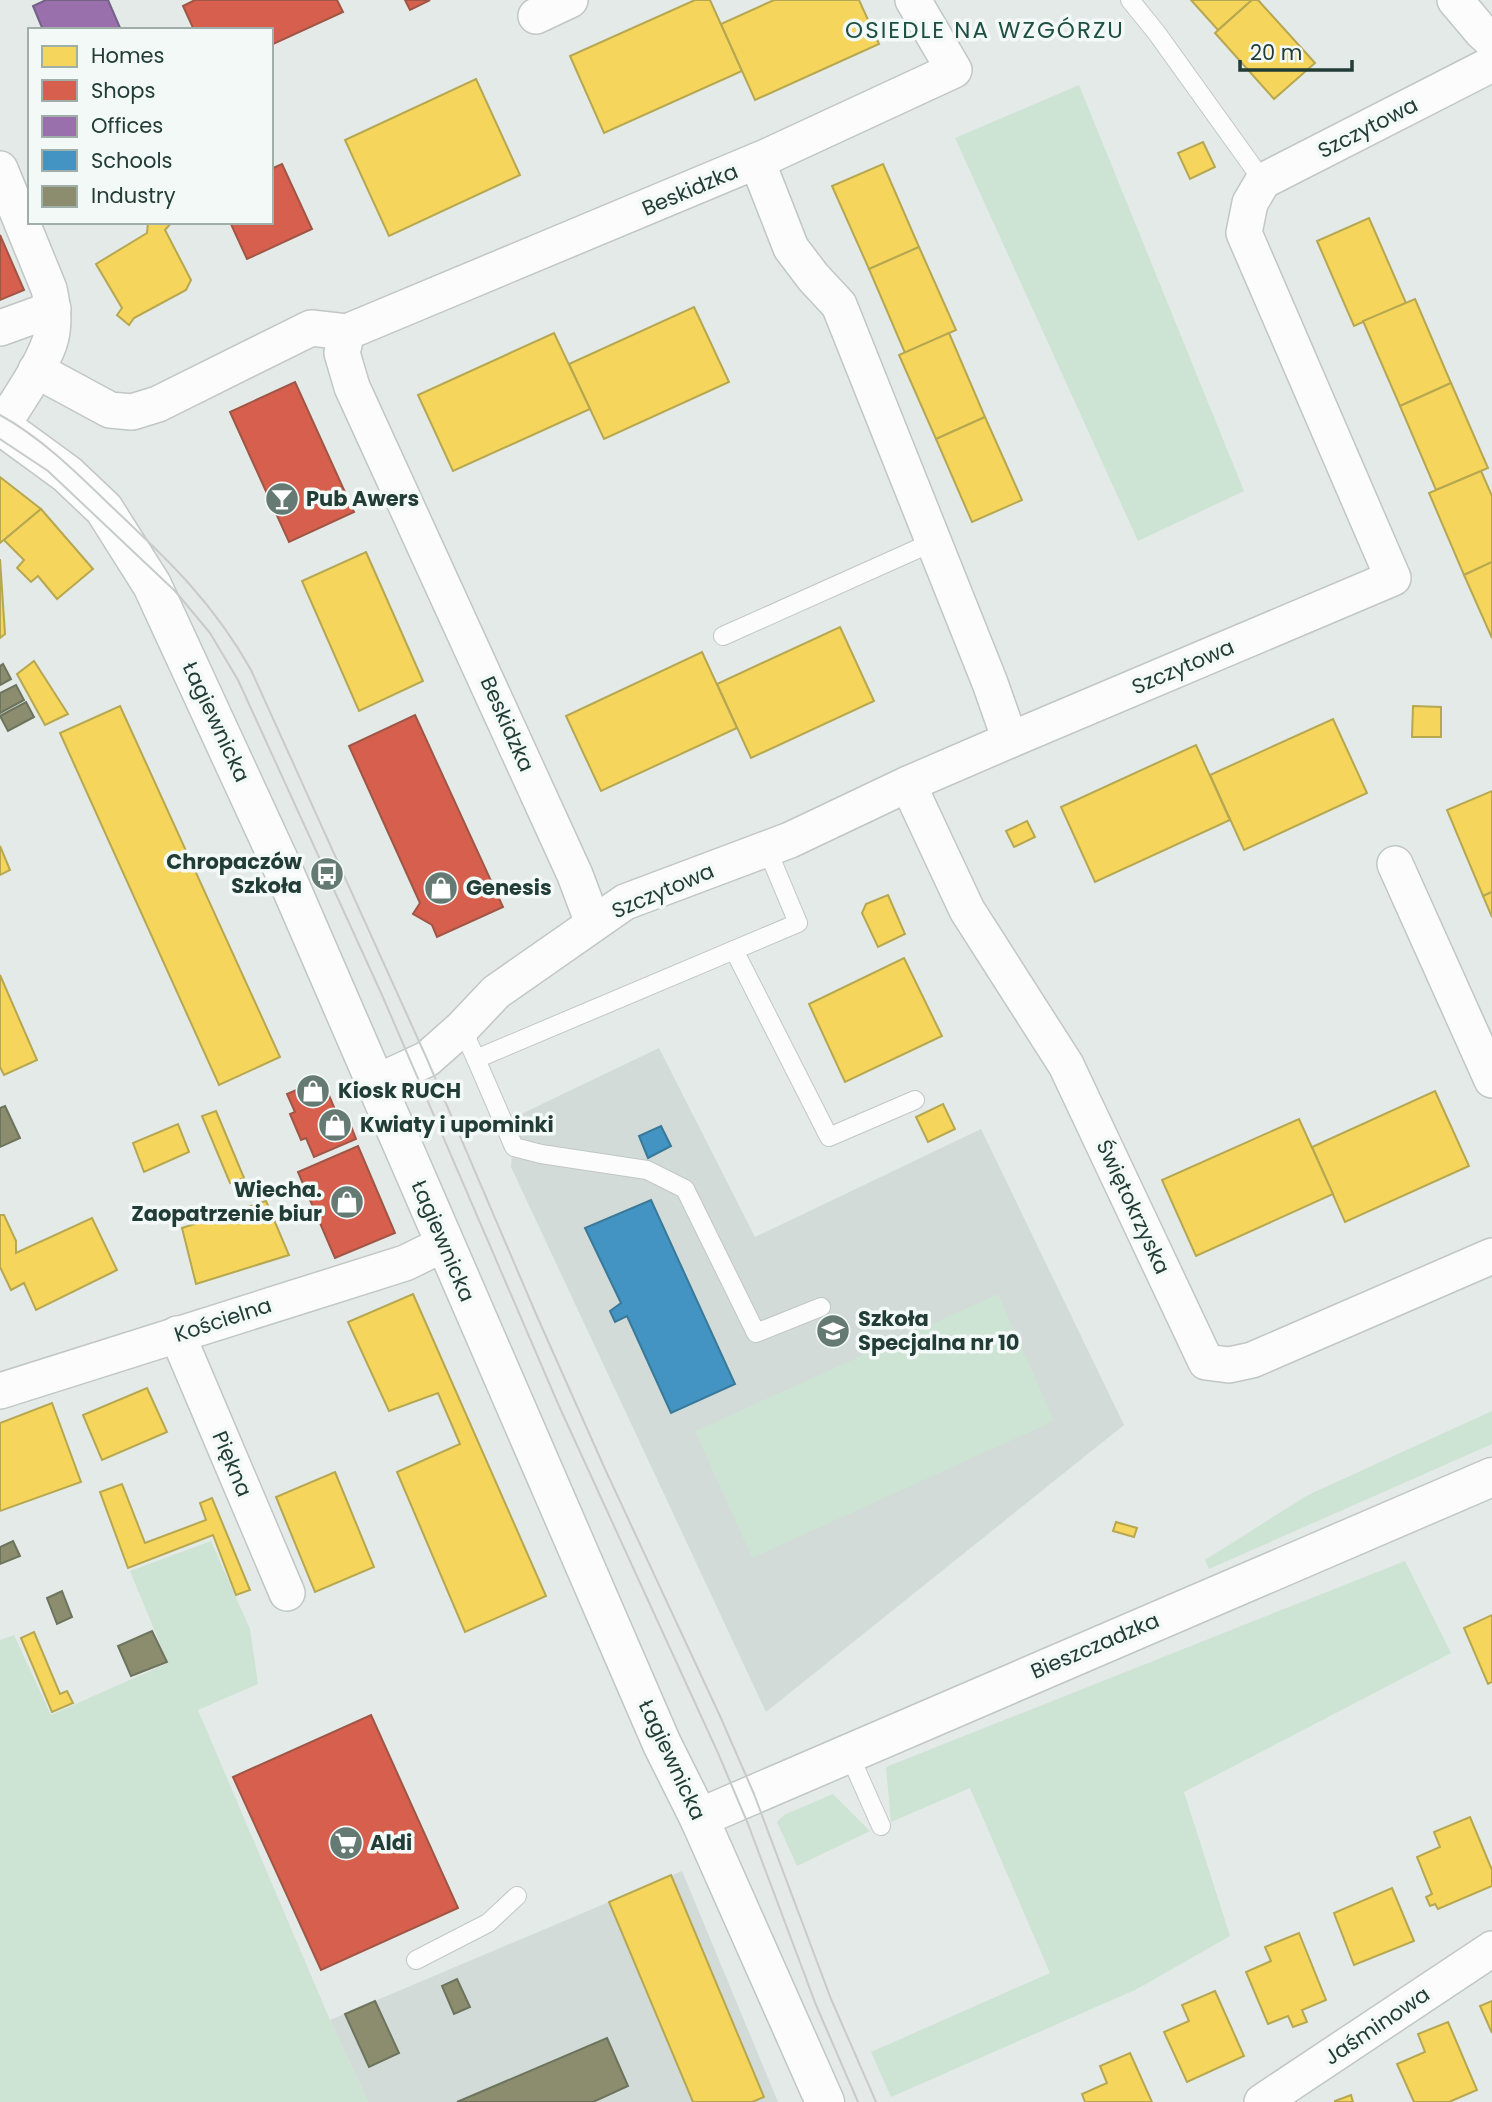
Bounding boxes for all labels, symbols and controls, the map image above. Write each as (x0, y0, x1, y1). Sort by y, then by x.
district label: OSIEDLE NA WZGÓRZU (845, 14, 1125, 46)
legend (28, 28, 273, 224)
scale bar (1240, 28, 1352, 72)
text: 20 m (1250, 38, 1303, 67)
text: Homes (91, 41, 165, 70)
text: Shops (91, 76, 155, 105)
street label: Szczytowa (1313, 90, 1423, 165)
text: Offices (91, 111, 163, 140)
text: Schools (91, 146, 173, 175)
street label: Beskidzka (637, 156, 742, 223)
text: Industry (91, 181, 176, 210)
bar icon: Pub Awers (263, 480, 301, 518)
place label: Pub Awers (306, 484, 419, 513)
street label: Szczytowa (1127, 632, 1238, 701)
street label: Łagiewnicka (176, 657, 257, 787)
street label: Beskidzka (474, 671, 541, 776)
place label: Chropaczów Szkoła (166, 847, 303, 900)
bus stop icon: Chropaczów Szkoła (308, 855, 346, 893)
street label: Szczytowa (607, 856, 718, 925)
shop icon: Genesis (422, 869, 460, 907)
place label: Genesis (466, 873, 552, 902)
shop icon: Kiosk RUCH (294, 1072, 332, 1110)
place label: Kiosk RUCH (338, 1076, 461, 1105)
shop icon: Kwiaty i upominki (316, 1106, 354, 1144)
place label: Kwiaty i upominki (360, 1110, 554, 1139)
street label: Świętokrzyska (1090, 1135, 1177, 1279)
place label: Wiecha. Zaopatrzenie biur (131, 1175, 322, 1228)
street label: Łagiewnicka (405, 1176, 482, 1306)
shop icon: Wiecha. Zaopatrzenie biur (328, 1183, 366, 1221)
street label: Kościelna (170, 1290, 275, 1349)
place label: Szkoła Specjalna nr 10 (858, 1304, 1020, 1357)
school or university icon: Szkoła Specjalna nr 10 (814, 1312, 852, 1350)
street label: Piękna (206, 1426, 259, 1501)
street label: Bieszczadzka (1026, 1605, 1163, 1686)
street label: Łagiewnicka (632, 1695, 713, 1825)
supermarket icon: Aldi (327, 1824, 365, 1862)
place label: Aldi (370, 1828, 412, 1857)
street label: Jaśminowa (1318, 1980, 1435, 2072)

